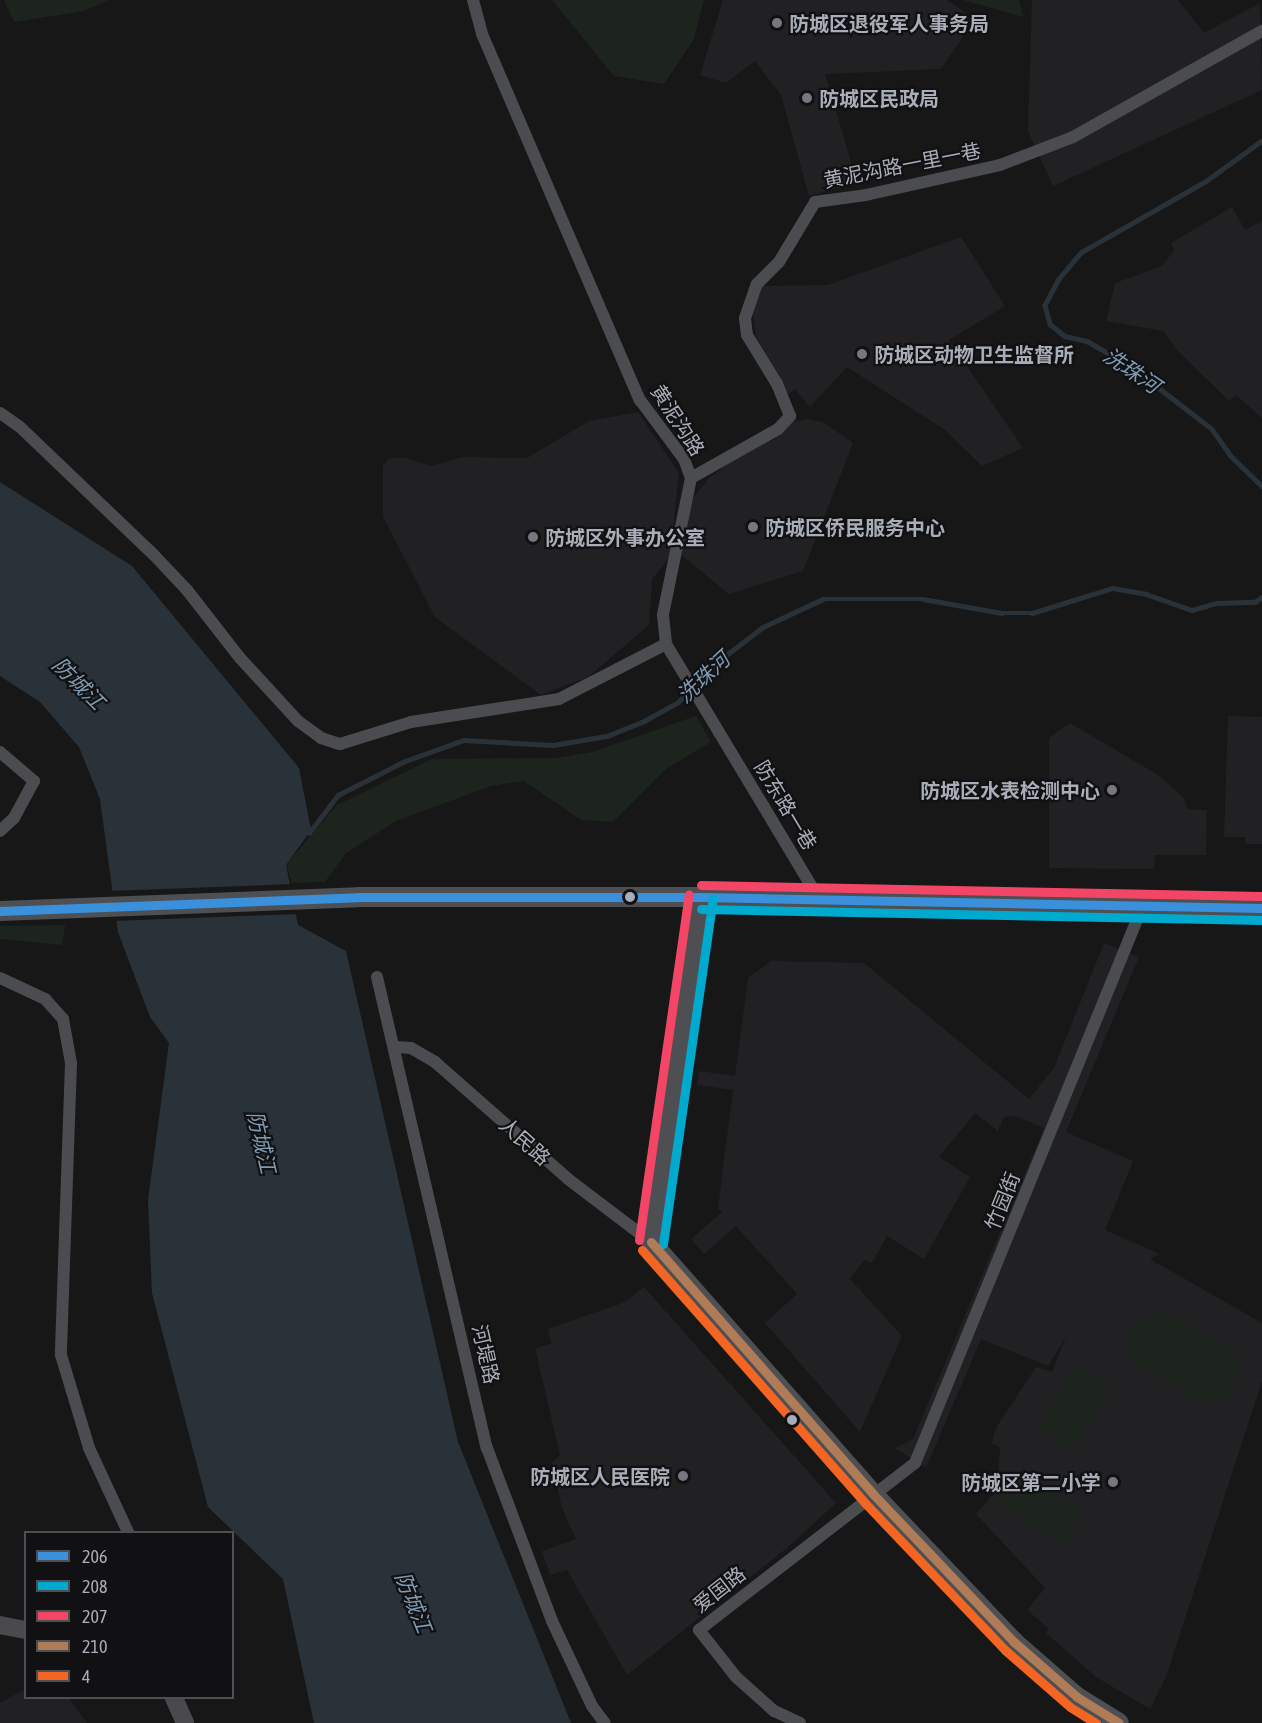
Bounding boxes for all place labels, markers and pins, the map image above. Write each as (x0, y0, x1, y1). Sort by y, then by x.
place label: 防城区退役军人事务局 (789, 11, 989, 35)
marker: 防城区退役军人事务局 (770, 16, 784, 30)
place label: 防城区民政局 (819, 86, 939, 110)
marker: 防城区民政局 (800, 91, 814, 105)
place label: 防城区动物卫生监督所 (874, 342, 1074, 366)
marker: 防城区动物卫生监督所 (855, 347, 869, 361)
place label: 防城区侨民服务中心 (765, 515, 945, 539)
marker: 防城区侨民服务中心 (746, 520, 760, 534)
place label: 防城区外事办公室 (545, 525, 705, 549)
marker: 防城区外事办公室 (526, 530, 540, 544)
place label: 防城区水表检测中心 (920, 778, 1100, 802)
marker: 防城区水表检测中心 (1105, 783, 1119, 797)
unlabelled marker (624, 891, 636, 903)
unlabelled marker (786, 1414, 798, 1426)
place label: 防城区人民医院 (530, 1464, 670, 1488)
marker: 防城区人民医院 (674, 1467, 692, 1485)
place label: 防城区第二小学 (961, 1470, 1101, 1494)
marker: 防城区第二小学 (1106, 1475, 1120, 1489)

